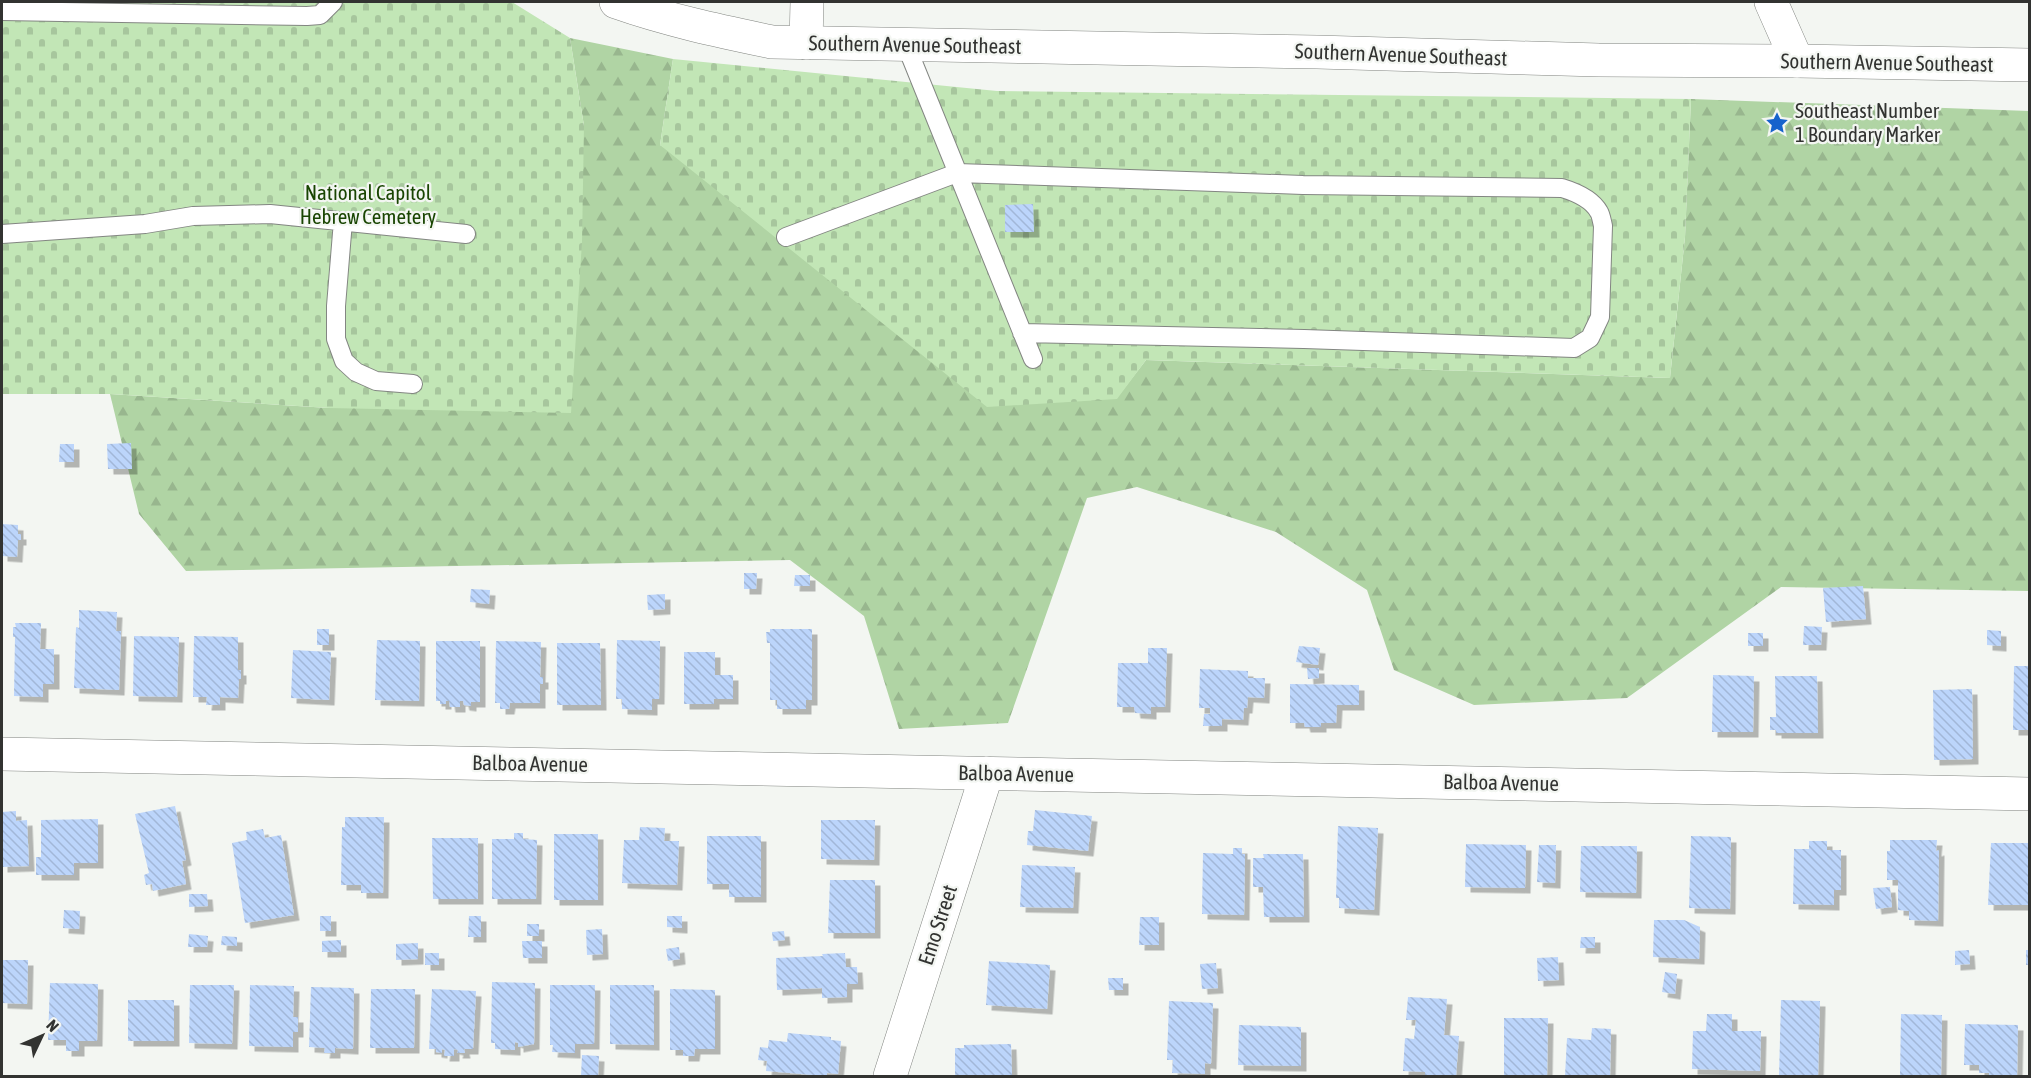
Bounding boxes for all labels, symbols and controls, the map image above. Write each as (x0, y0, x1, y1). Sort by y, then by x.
street label: Southern Avenue Southeast (808, 30, 1022, 58)
street label: Southern Avenue Southeast (1294, 38, 1508, 70)
street label: Southern Avenue Southeast (1780, 48, 1994, 76)
place label: Southeast Number 1 Boundary Marker (1795, 98, 1941, 146)
place icon: Southeast Number 1 Boundary Marker (1764, 110, 1790, 136)
park label: National Capitol Hebrew Cemetery (300, 180, 437, 228)
street label: Balboa Avenue (472, 750, 588, 776)
street label: Balboa Avenue (958, 760, 1074, 786)
street label: Balboa Avenue (1443, 769, 1559, 795)
street label: Emo Street (913, 882, 961, 968)
north arrow (12, 1006, 72, 1066)
text: N (43, 1016, 63, 1035)

